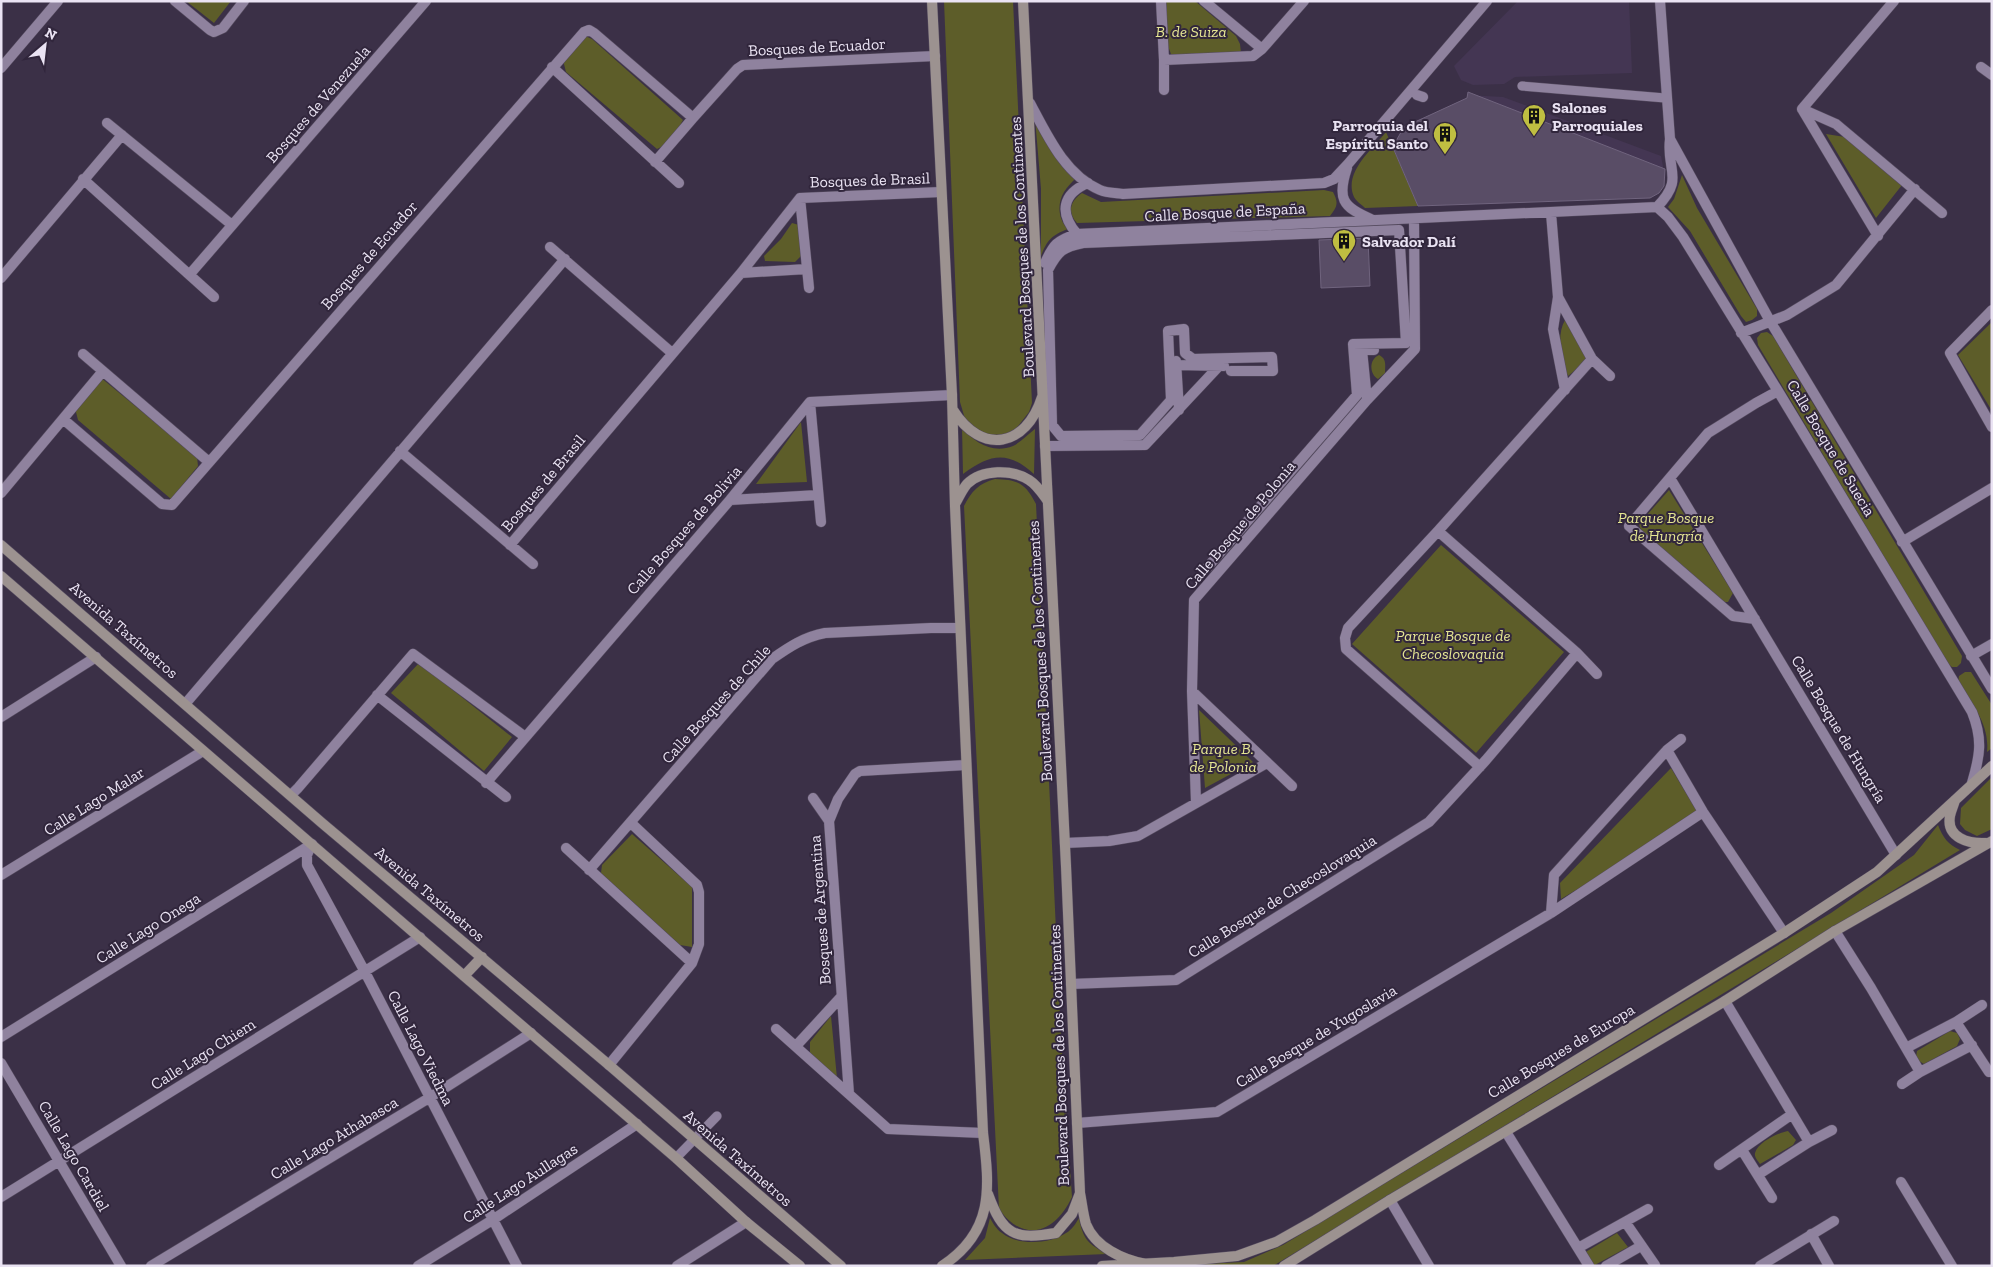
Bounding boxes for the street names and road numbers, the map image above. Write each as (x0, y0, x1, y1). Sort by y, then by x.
street label: Bosques de Ecuador (748, 34, 887, 60)
street label: Bosques de Venezuela (262, 41, 374, 167)
street label: Boulevard Bosques de los Continentes (1006, 116, 1038, 378)
street label: Bosques de Brasil (810, 168, 930, 192)
street label: Bosques de Ecuador (317, 197, 422, 313)
street label: Calle Bosque de España (1144, 198, 1306, 226)
street label: Calle Bosque de Suecia (1783, 376, 1879, 520)
street label: Bosques de Brasil (497, 431, 589, 535)
street label: Calle Bosque de Polonia (1181, 457, 1300, 593)
street label: Calle Bosques de Bolivia (623, 461, 745, 598)
street label: Boulevard Bosques de los Continentes (1024, 520, 1056, 782)
street label: Avenida Taxímetros (66, 578, 182, 682)
street label: Calle Bosques de Chile (657, 641, 775, 767)
street label: Calle Bosque de Hungría (1787, 652, 1891, 806)
street label: Calle Lago Malar (40, 762, 148, 840)
street label: Calle Bosque de Checoslovaquia (1184, 830, 1380, 962)
street label: Bosques de Argentina (805, 834, 835, 985)
street label: Avenida Taxímetros (371, 842, 489, 946)
street label: Calle Lago Onega (92, 888, 204, 968)
street label: Boulevard Bosques de los Continentes (1045, 924, 1073, 1186)
street label: Calle Bosque de Yugoslavia (1232, 980, 1400, 1092)
street label: Calle Lago Viedma (384, 987, 458, 1109)
street label: Calle Bosques de Europa (1484, 999, 1638, 1102)
street label: Calle Lago Chiem (147, 1014, 259, 1094)
street label: Calle Lago Athabasca (267, 1092, 401, 1184)
street label: Calle Lago Cardiel (35, 1097, 113, 1215)
street label: Avenida Taxímetros (680, 1106, 796, 1210)
street label: Calle Lago Aullagas (459, 1139, 581, 1227)

